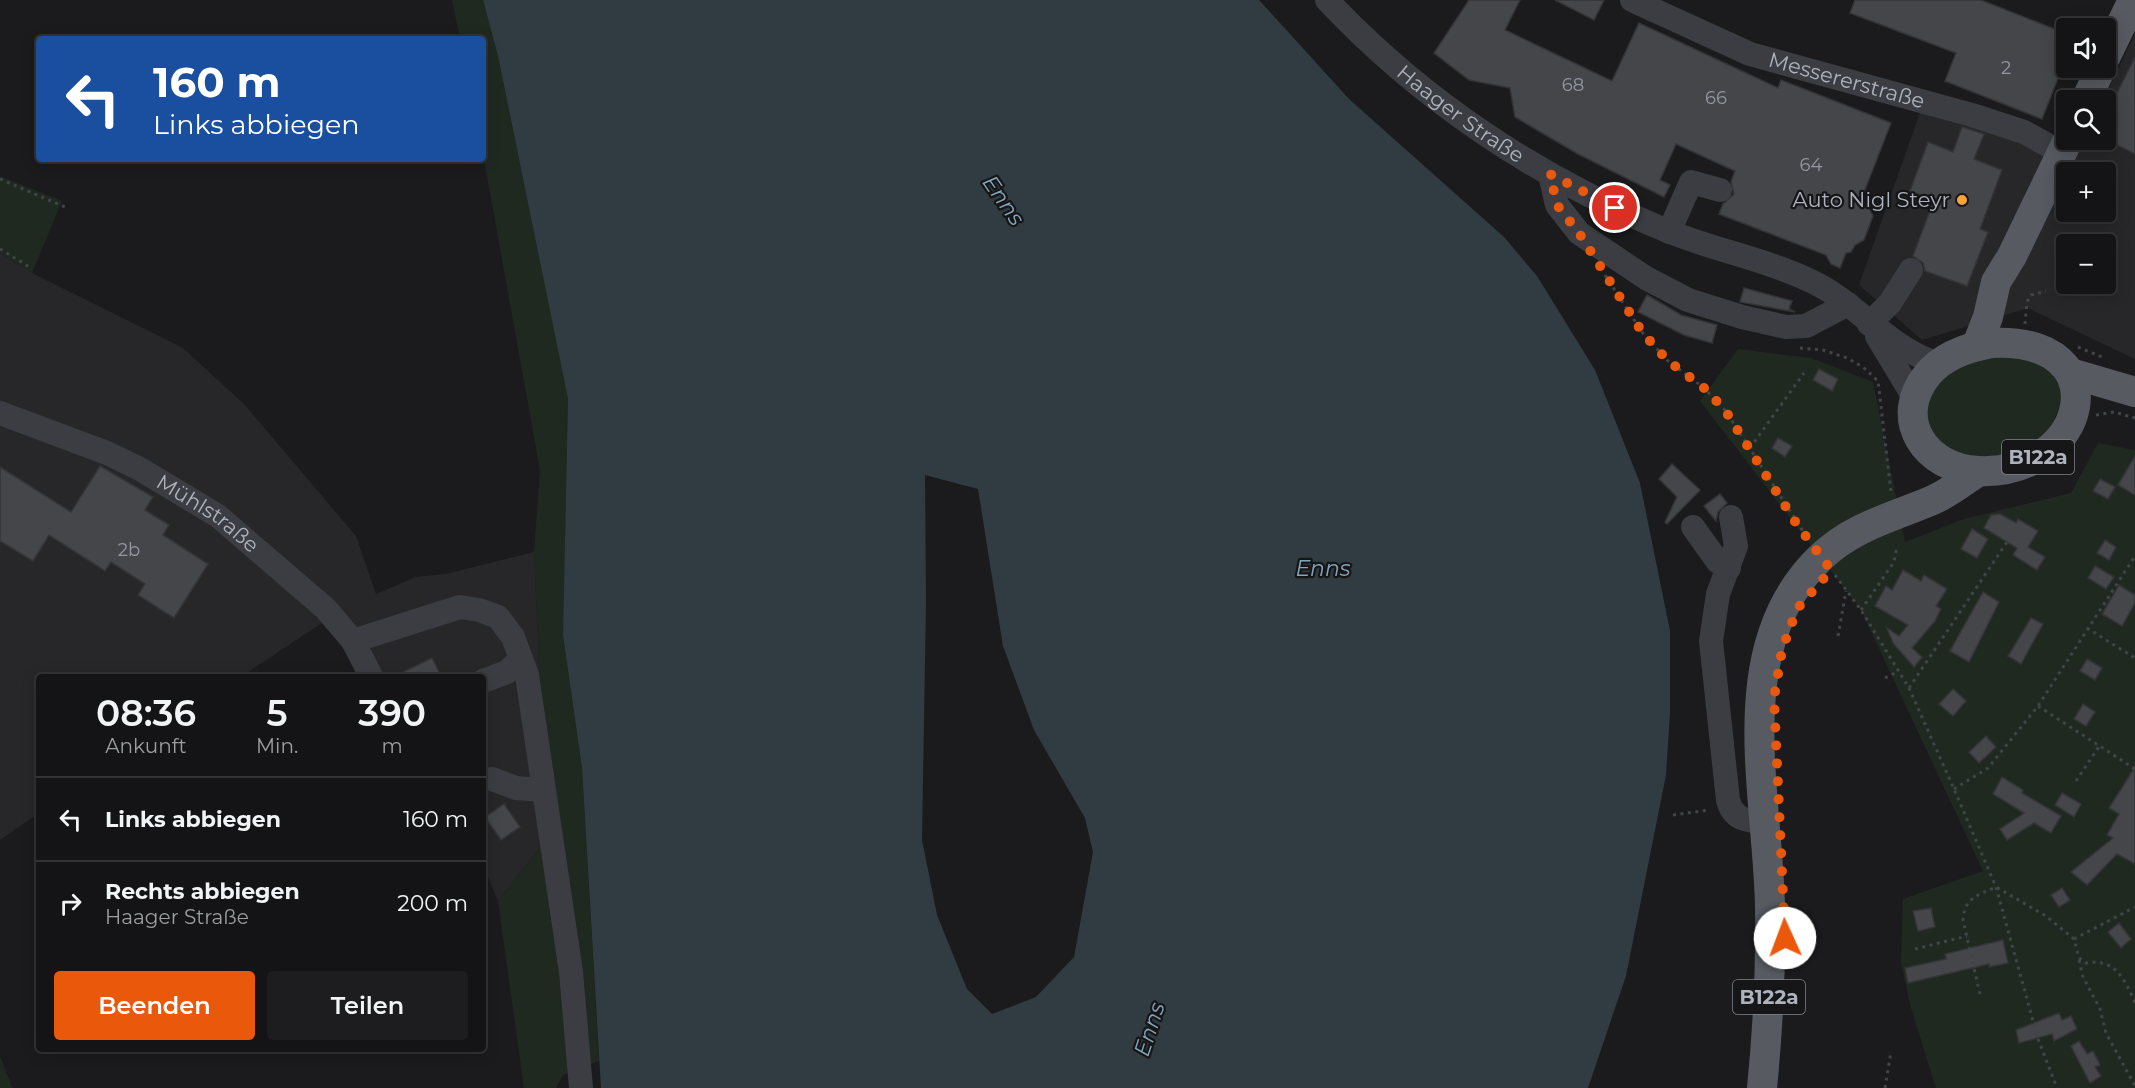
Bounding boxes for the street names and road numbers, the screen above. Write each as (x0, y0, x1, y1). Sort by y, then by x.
street label: Messererstraße (1766, 47, 1928, 113)
street label: Haager Straße (1392, 59, 1529, 168)
road number: B122a (2002, 440, 2074, 474)
street label: Mühlstraße (152, 469, 264, 558)
road number: B122a (1733, 980, 1805, 1014)

